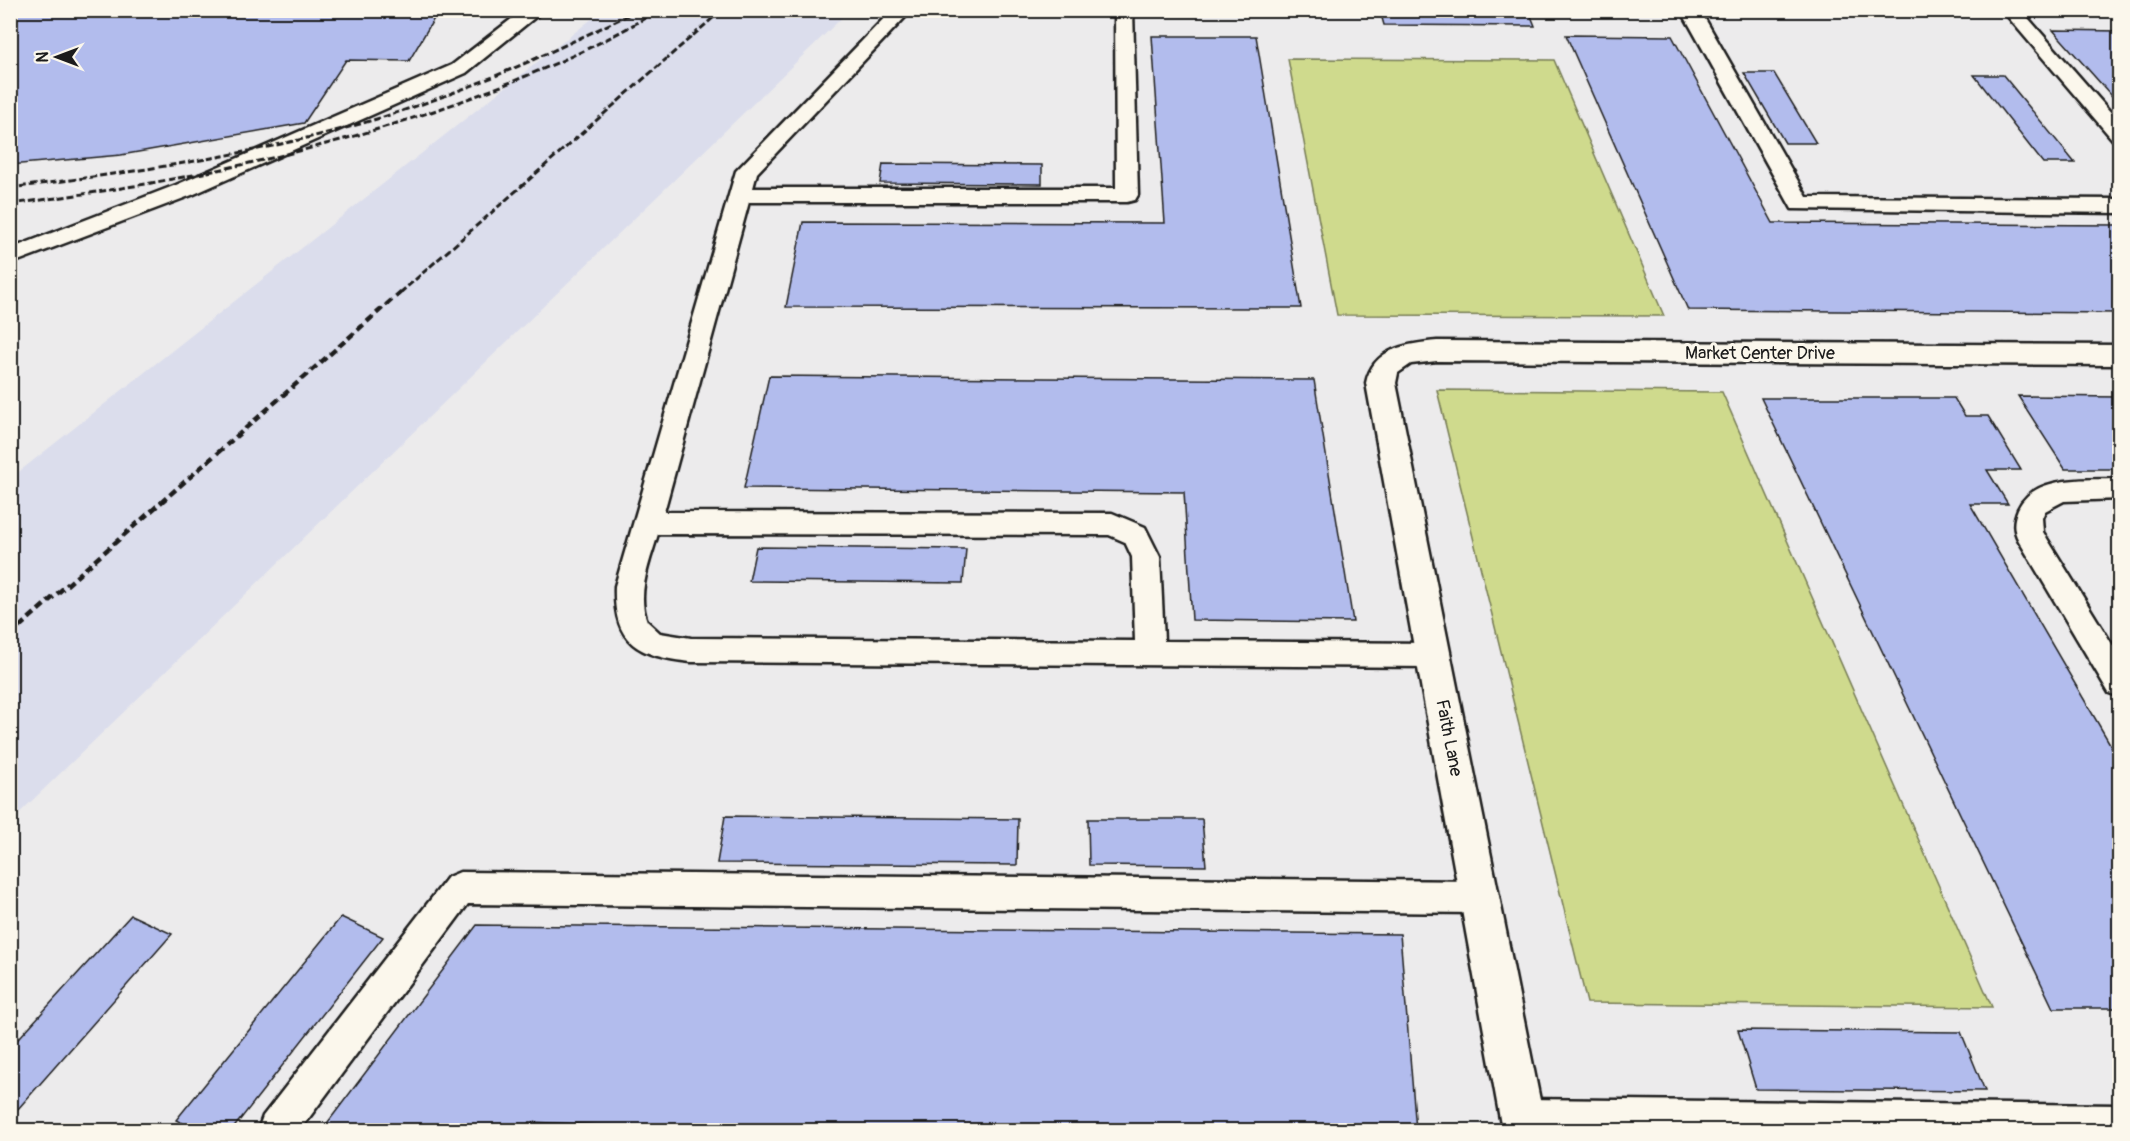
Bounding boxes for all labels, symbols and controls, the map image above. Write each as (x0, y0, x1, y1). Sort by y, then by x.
north arrow (27, 27, 87, 87)
text: N (33, 51, 53, 62)
street label: Market Center Drive (1685, 342, 1835, 365)
street label: Faith Lane (1430, 698, 1468, 779)

